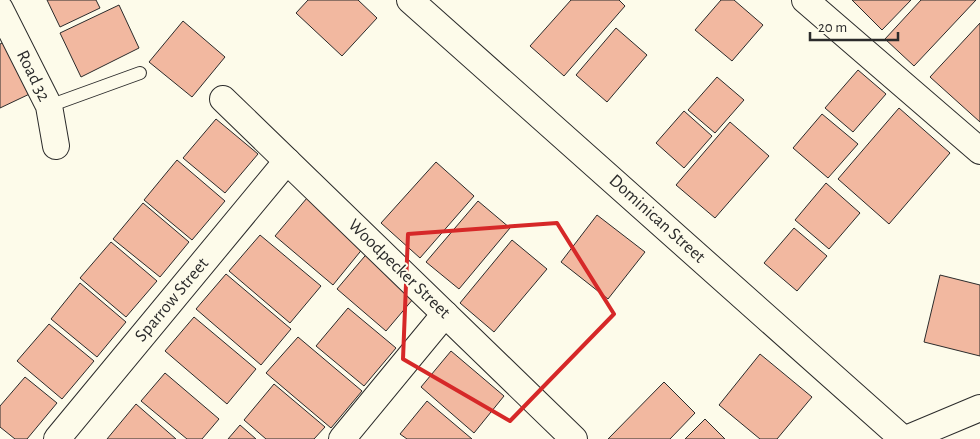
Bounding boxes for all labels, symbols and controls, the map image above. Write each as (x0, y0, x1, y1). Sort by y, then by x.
scale bar (810, 10, 898, 42)
text: 20 m (818, 20, 847, 35)
street label: Road 32 (13, 48, 53, 104)
street label: Dominican Street (606, 171, 709, 267)
street label: Woodpecker Street (345, 216, 454, 322)
street label: Sparrow Street (132, 254, 212, 345)

